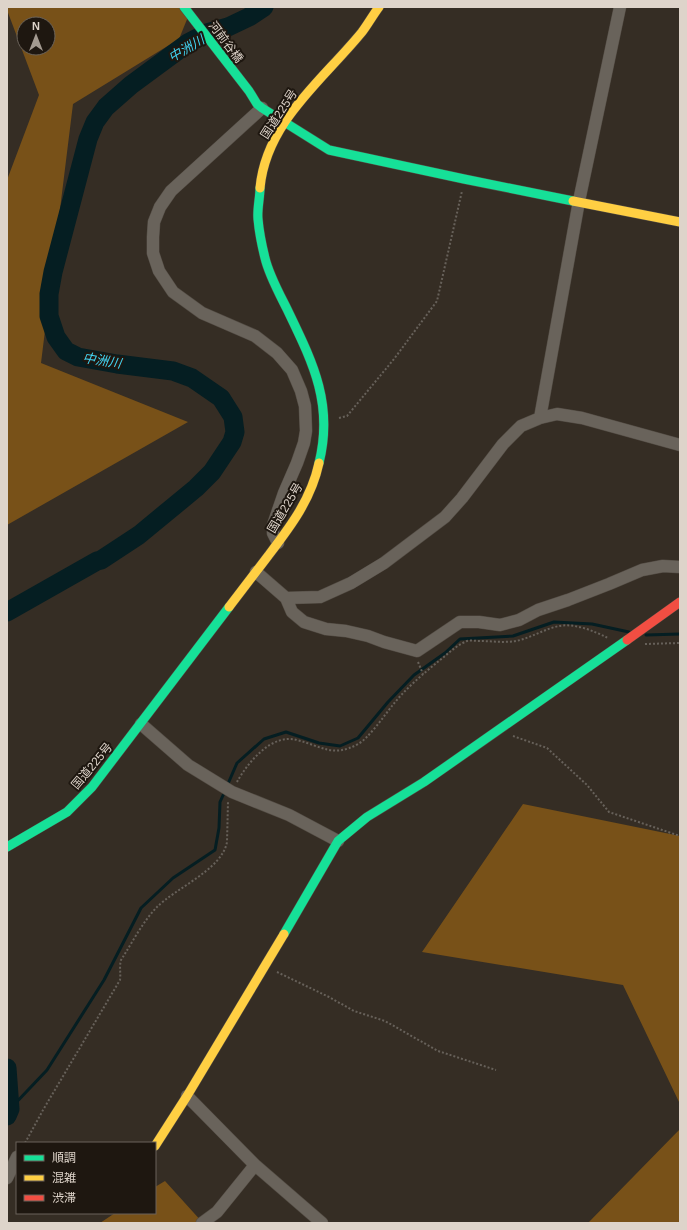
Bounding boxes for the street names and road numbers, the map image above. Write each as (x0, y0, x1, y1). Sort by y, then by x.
street label: 河前谷橋 (206, 19, 246, 65)
street label: 国道225号 (258, 87, 300, 141)
street label: 国道225号 (265, 480, 305, 536)
street label: 国道225号 (69, 740, 115, 792)

